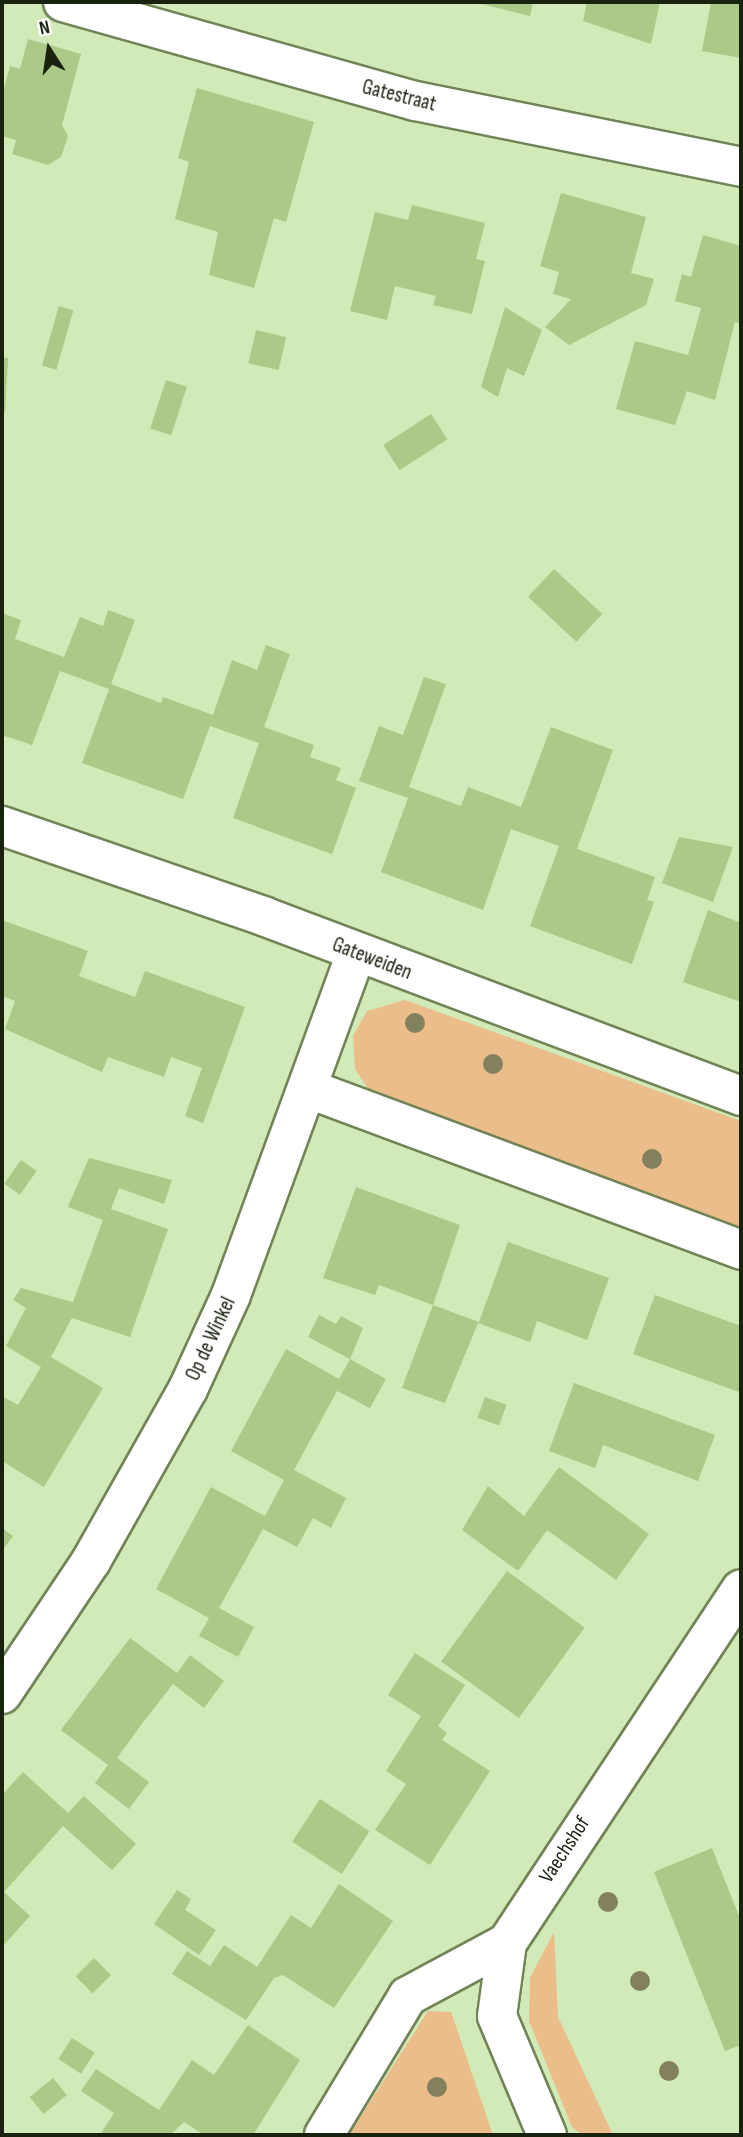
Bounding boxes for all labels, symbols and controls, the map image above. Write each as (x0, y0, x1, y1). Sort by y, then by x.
north arrow (14, 14, 84, 84)
text: N (37, 16, 52, 40)
street label: Gatestraat (359, 75, 439, 117)
street label: Gateweiden (329, 932, 415, 986)
street label: Op de Winkel (181, 1293, 241, 1385)
street label: Vaechshof (534, 1812, 596, 1888)

